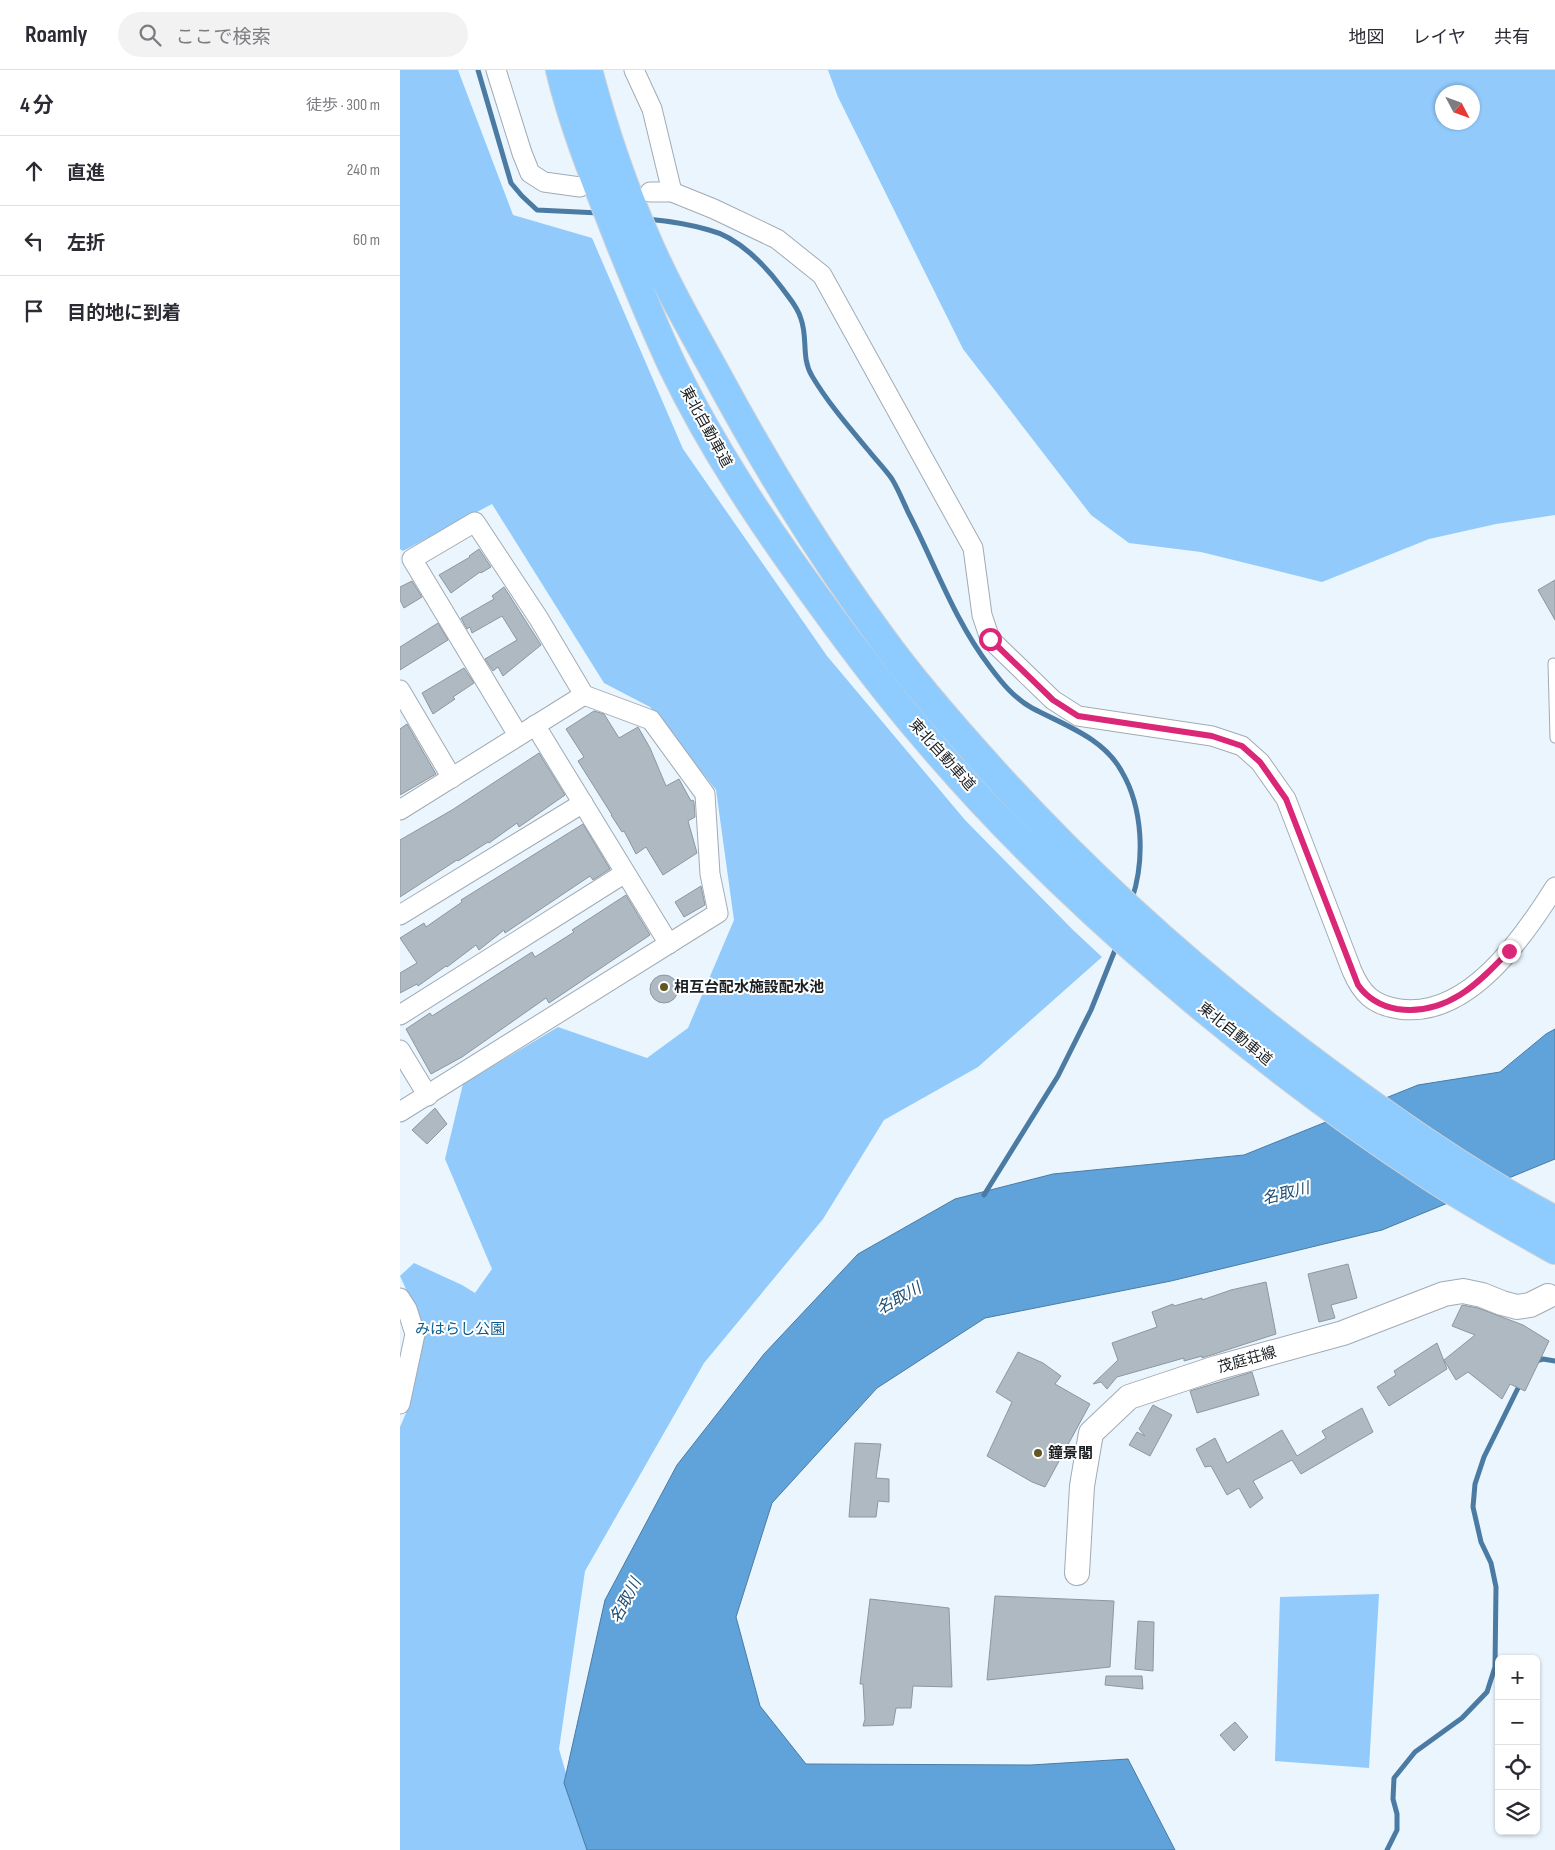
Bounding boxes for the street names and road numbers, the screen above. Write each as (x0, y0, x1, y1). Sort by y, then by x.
street label: 東北自動車道 (676, 383, 736, 471)
street label: 東北自動車道 (905, 715, 979, 795)
street label: 東北自動車道 (1194, 998, 1276, 1070)
street label: 茂庭荘線 (1216, 1343, 1278, 1377)

